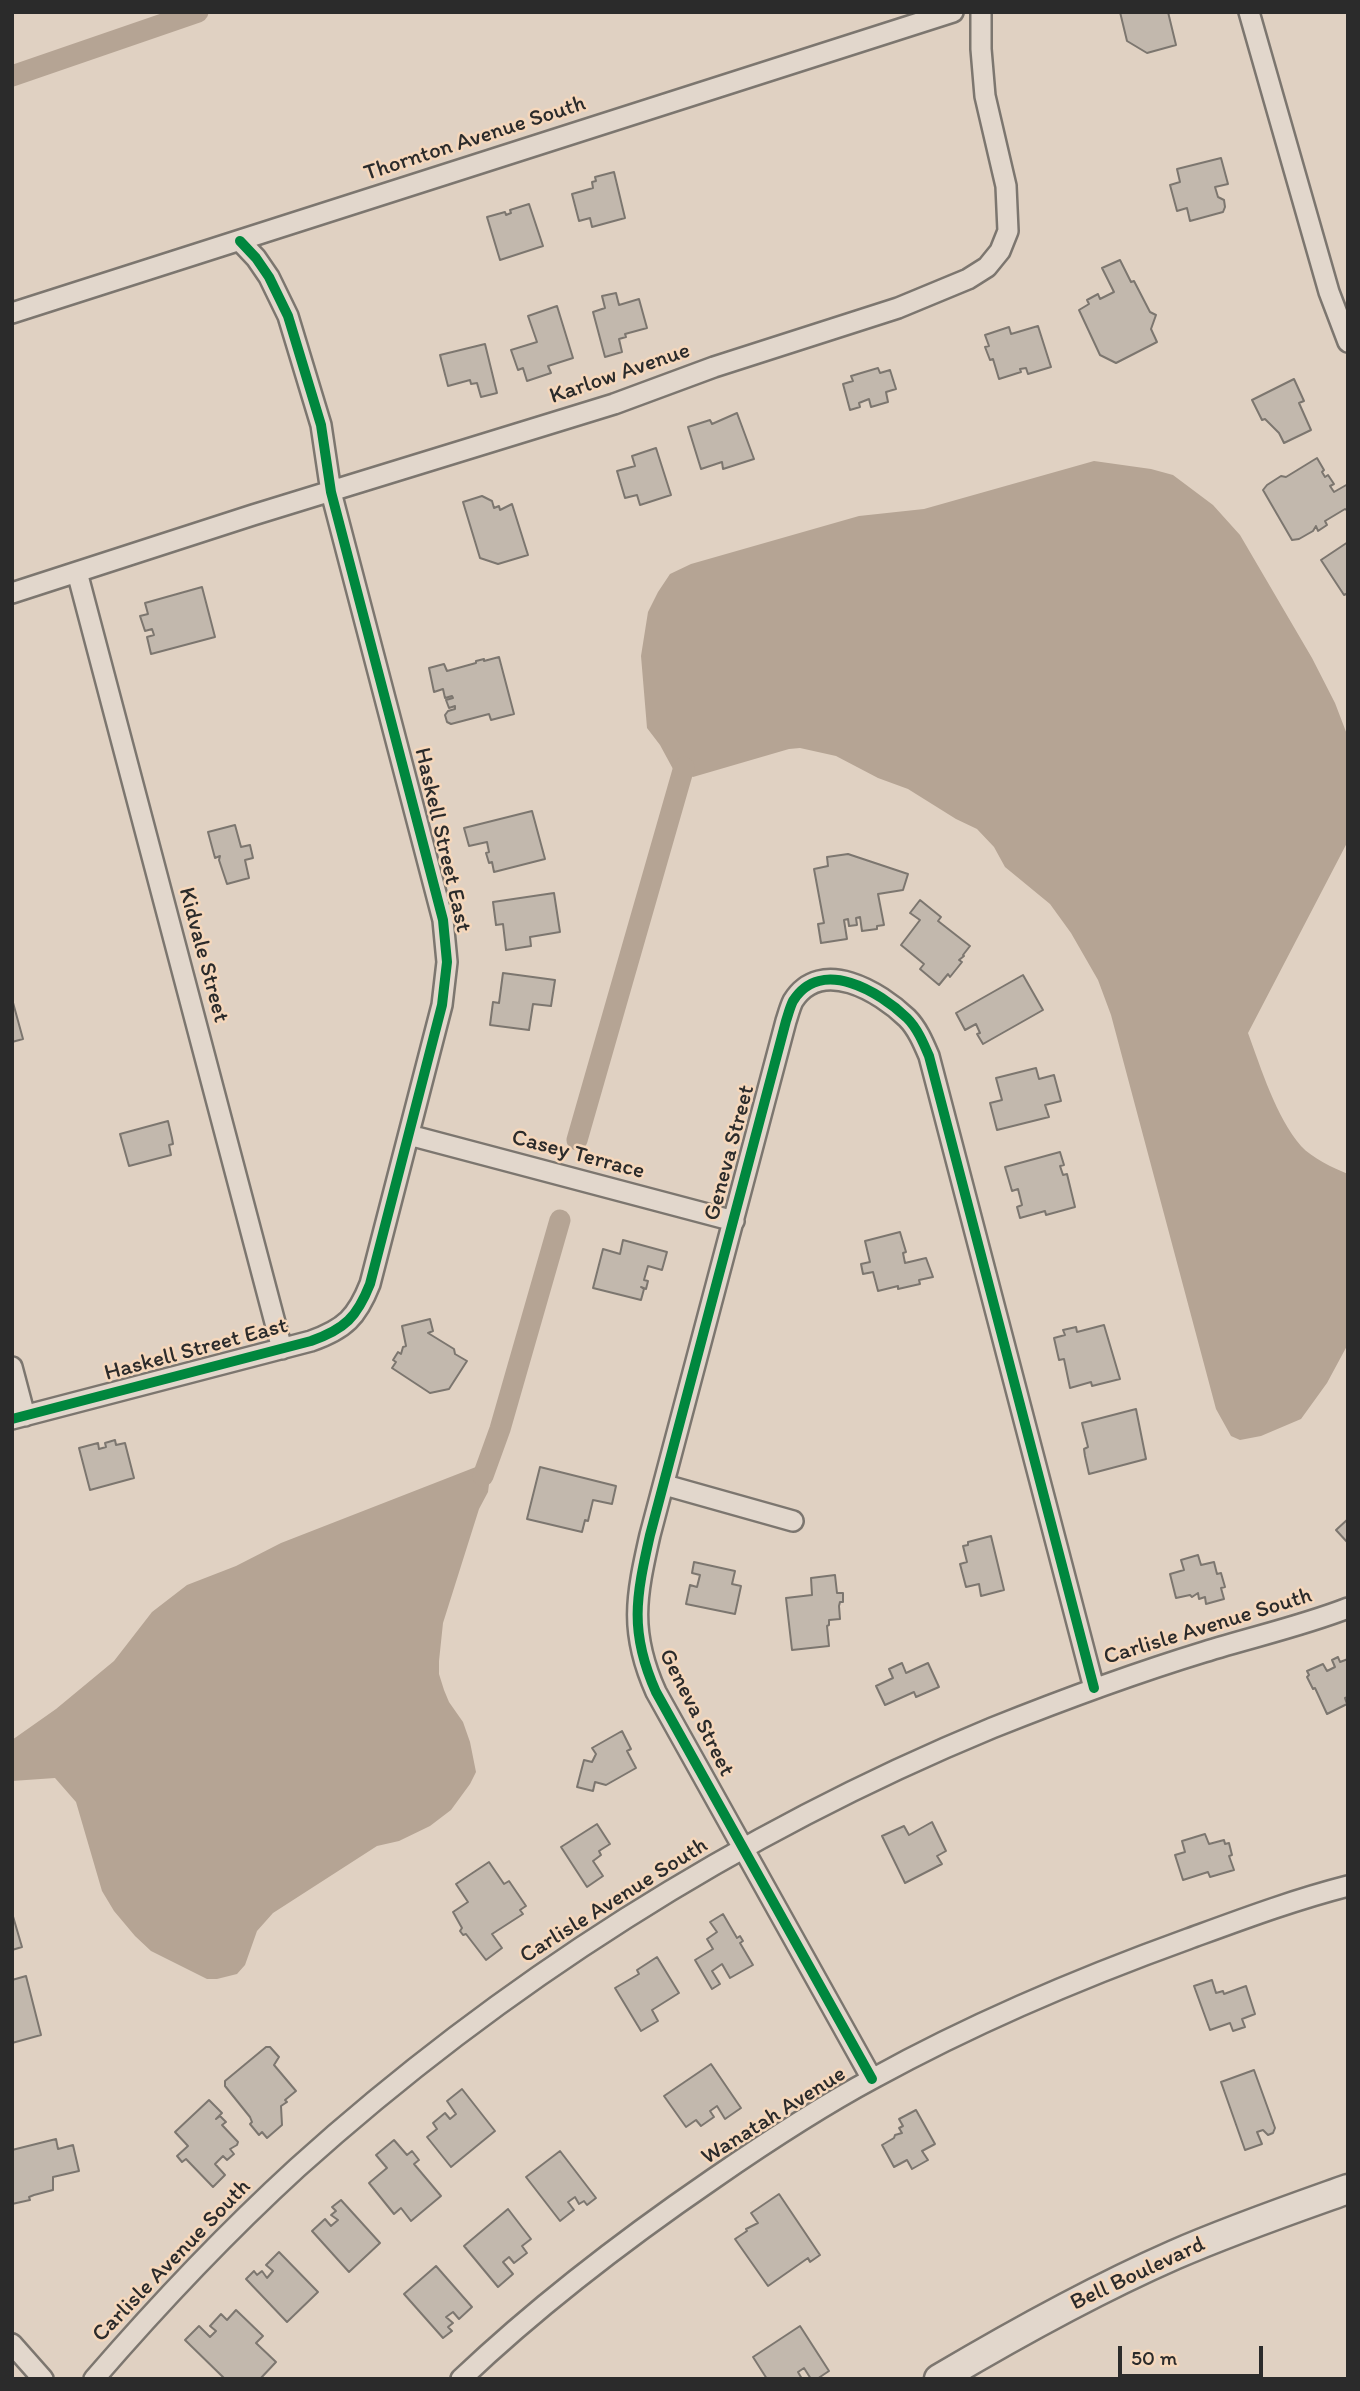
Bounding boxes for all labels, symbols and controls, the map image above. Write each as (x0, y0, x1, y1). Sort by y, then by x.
street label: Thornton Avenue South (361, 90, 589, 188)
street label: Karlow Avenue (546, 337, 694, 411)
street label: Haskell Street East (407, 745, 477, 935)
street label: Kidvale Street (172, 884, 234, 1026)
street label: Geneva Street (699, 1082, 761, 1224)
street label: Casey Terrace (509, 1124, 647, 1186)
street label: Haskell Street East (101, 1312, 291, 1388)
street label: Carlisle Avenue South (1101, 1582, 1315, 1672)
street label: Geneva Street (652, 1645, 740, 1781)
street label: Carlisle Avenue South (515, 1832, 713, 1970)
street label: Wanatah Avenue (697, 2061, 851, 2171)
street label: Carlisle Avenue South (87, 2174, 257, 2348)
street label: Bell Boulevard (1066, 2231, 1210, 2317)
scale bar (1122, 2332, 1267, 2376)
text: 50 m (1131, 2345, 1177, 2370)

